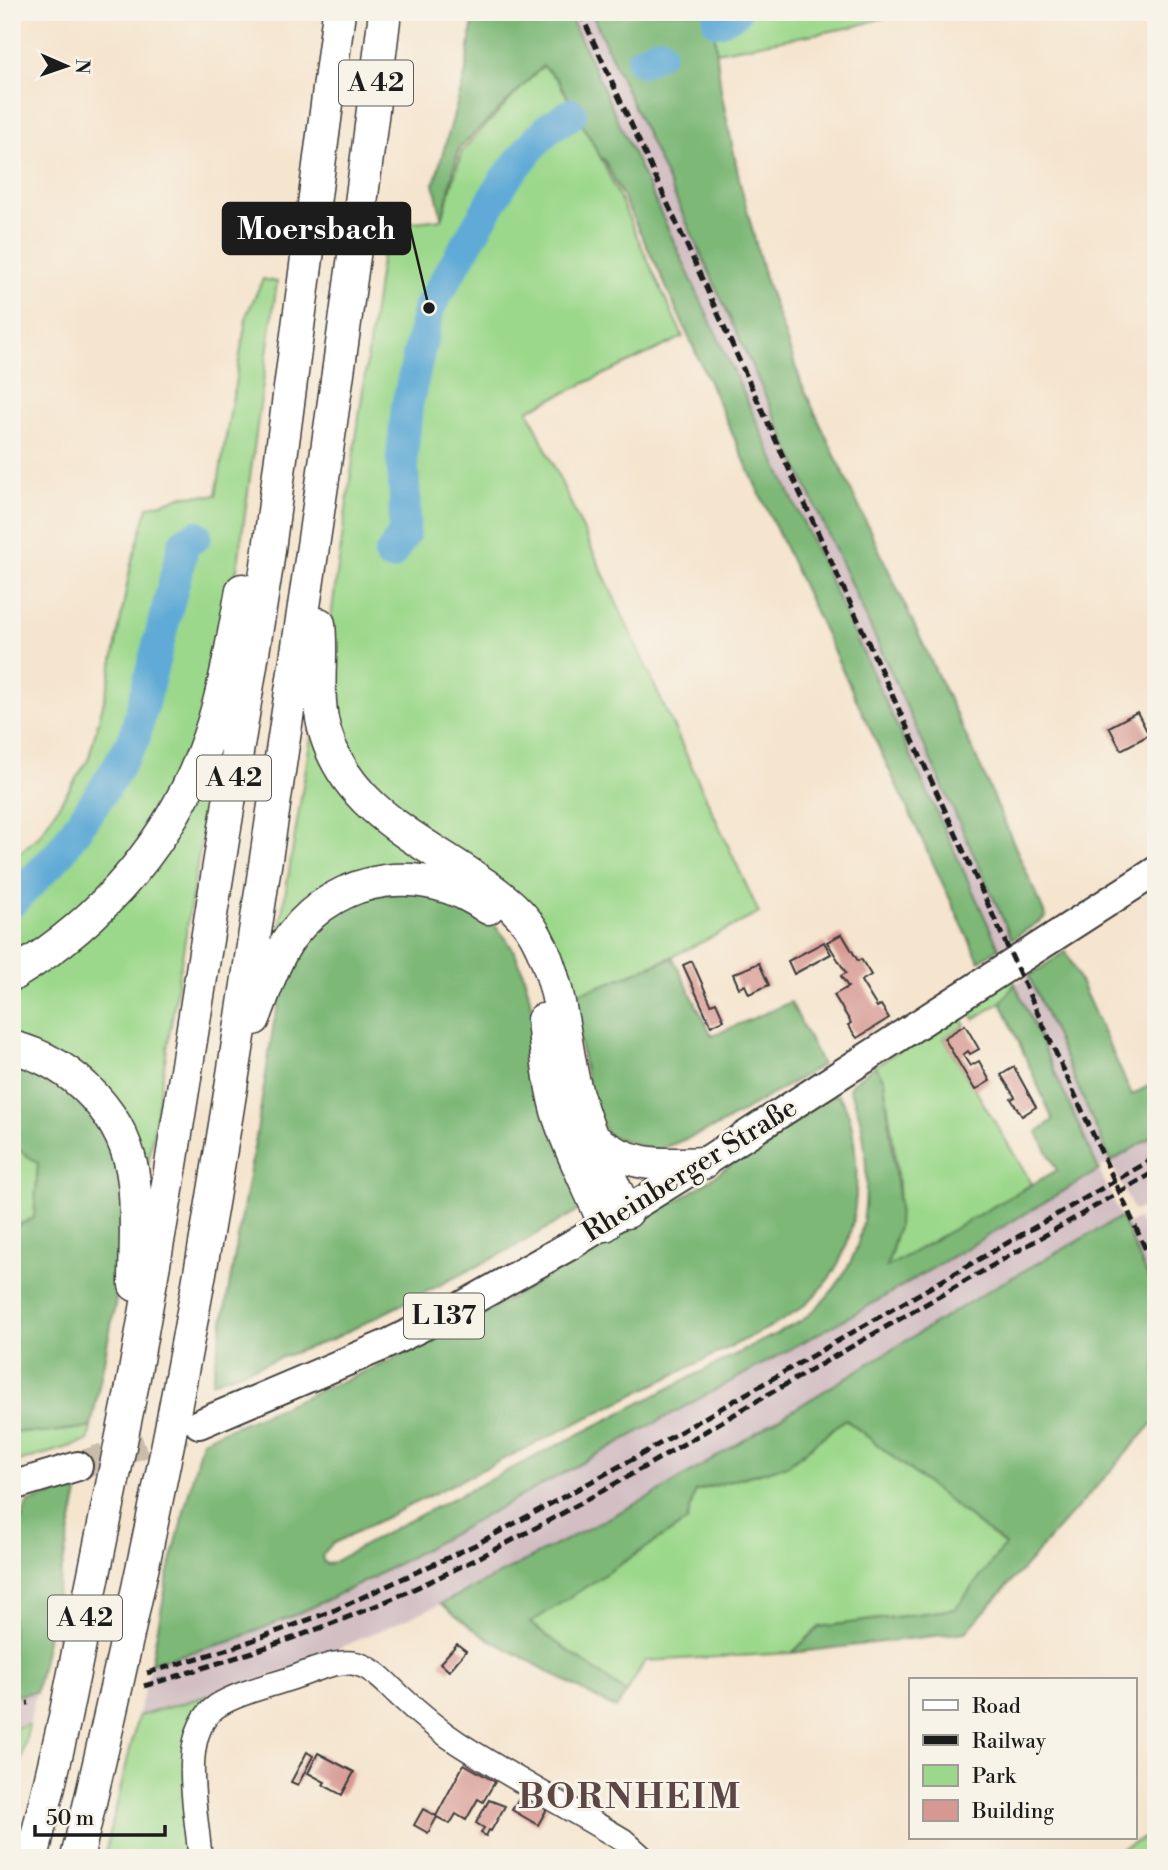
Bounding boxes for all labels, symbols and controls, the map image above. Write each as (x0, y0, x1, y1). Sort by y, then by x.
north arrow (32, 32, 102, 102)
text: N (70, 59, 94, 74)
road number: A 42 (339, 60, 413, 106)
callout: Moersbach (223, 203, 410, 254)
text: Moersbach (237, 211, 396, 249)
road number: A 42 (197, 756, 271, 800)
street label: Rheinberger Straße (576, 1090, 804, 1250)
road number: L 137 (404, 1294, 484, 1338)
road number: A 42 (48, 1596, 122, 1640)
legend (909, 1678, 1136, 1839)
text: Road (972, 1694, 1021, 1720)
text: Railway (972, 1729, 1047, 1755)
text: Park (972, 1764, 1017, 1790)
district label: BORNHEIM (518, 1776, 742, 1819)
scale bar (35, 1793, 164, 1837)
text: Building (971, 1799, 1054, 1825)
text: 50 m (46, 1806, 94, 1832)

